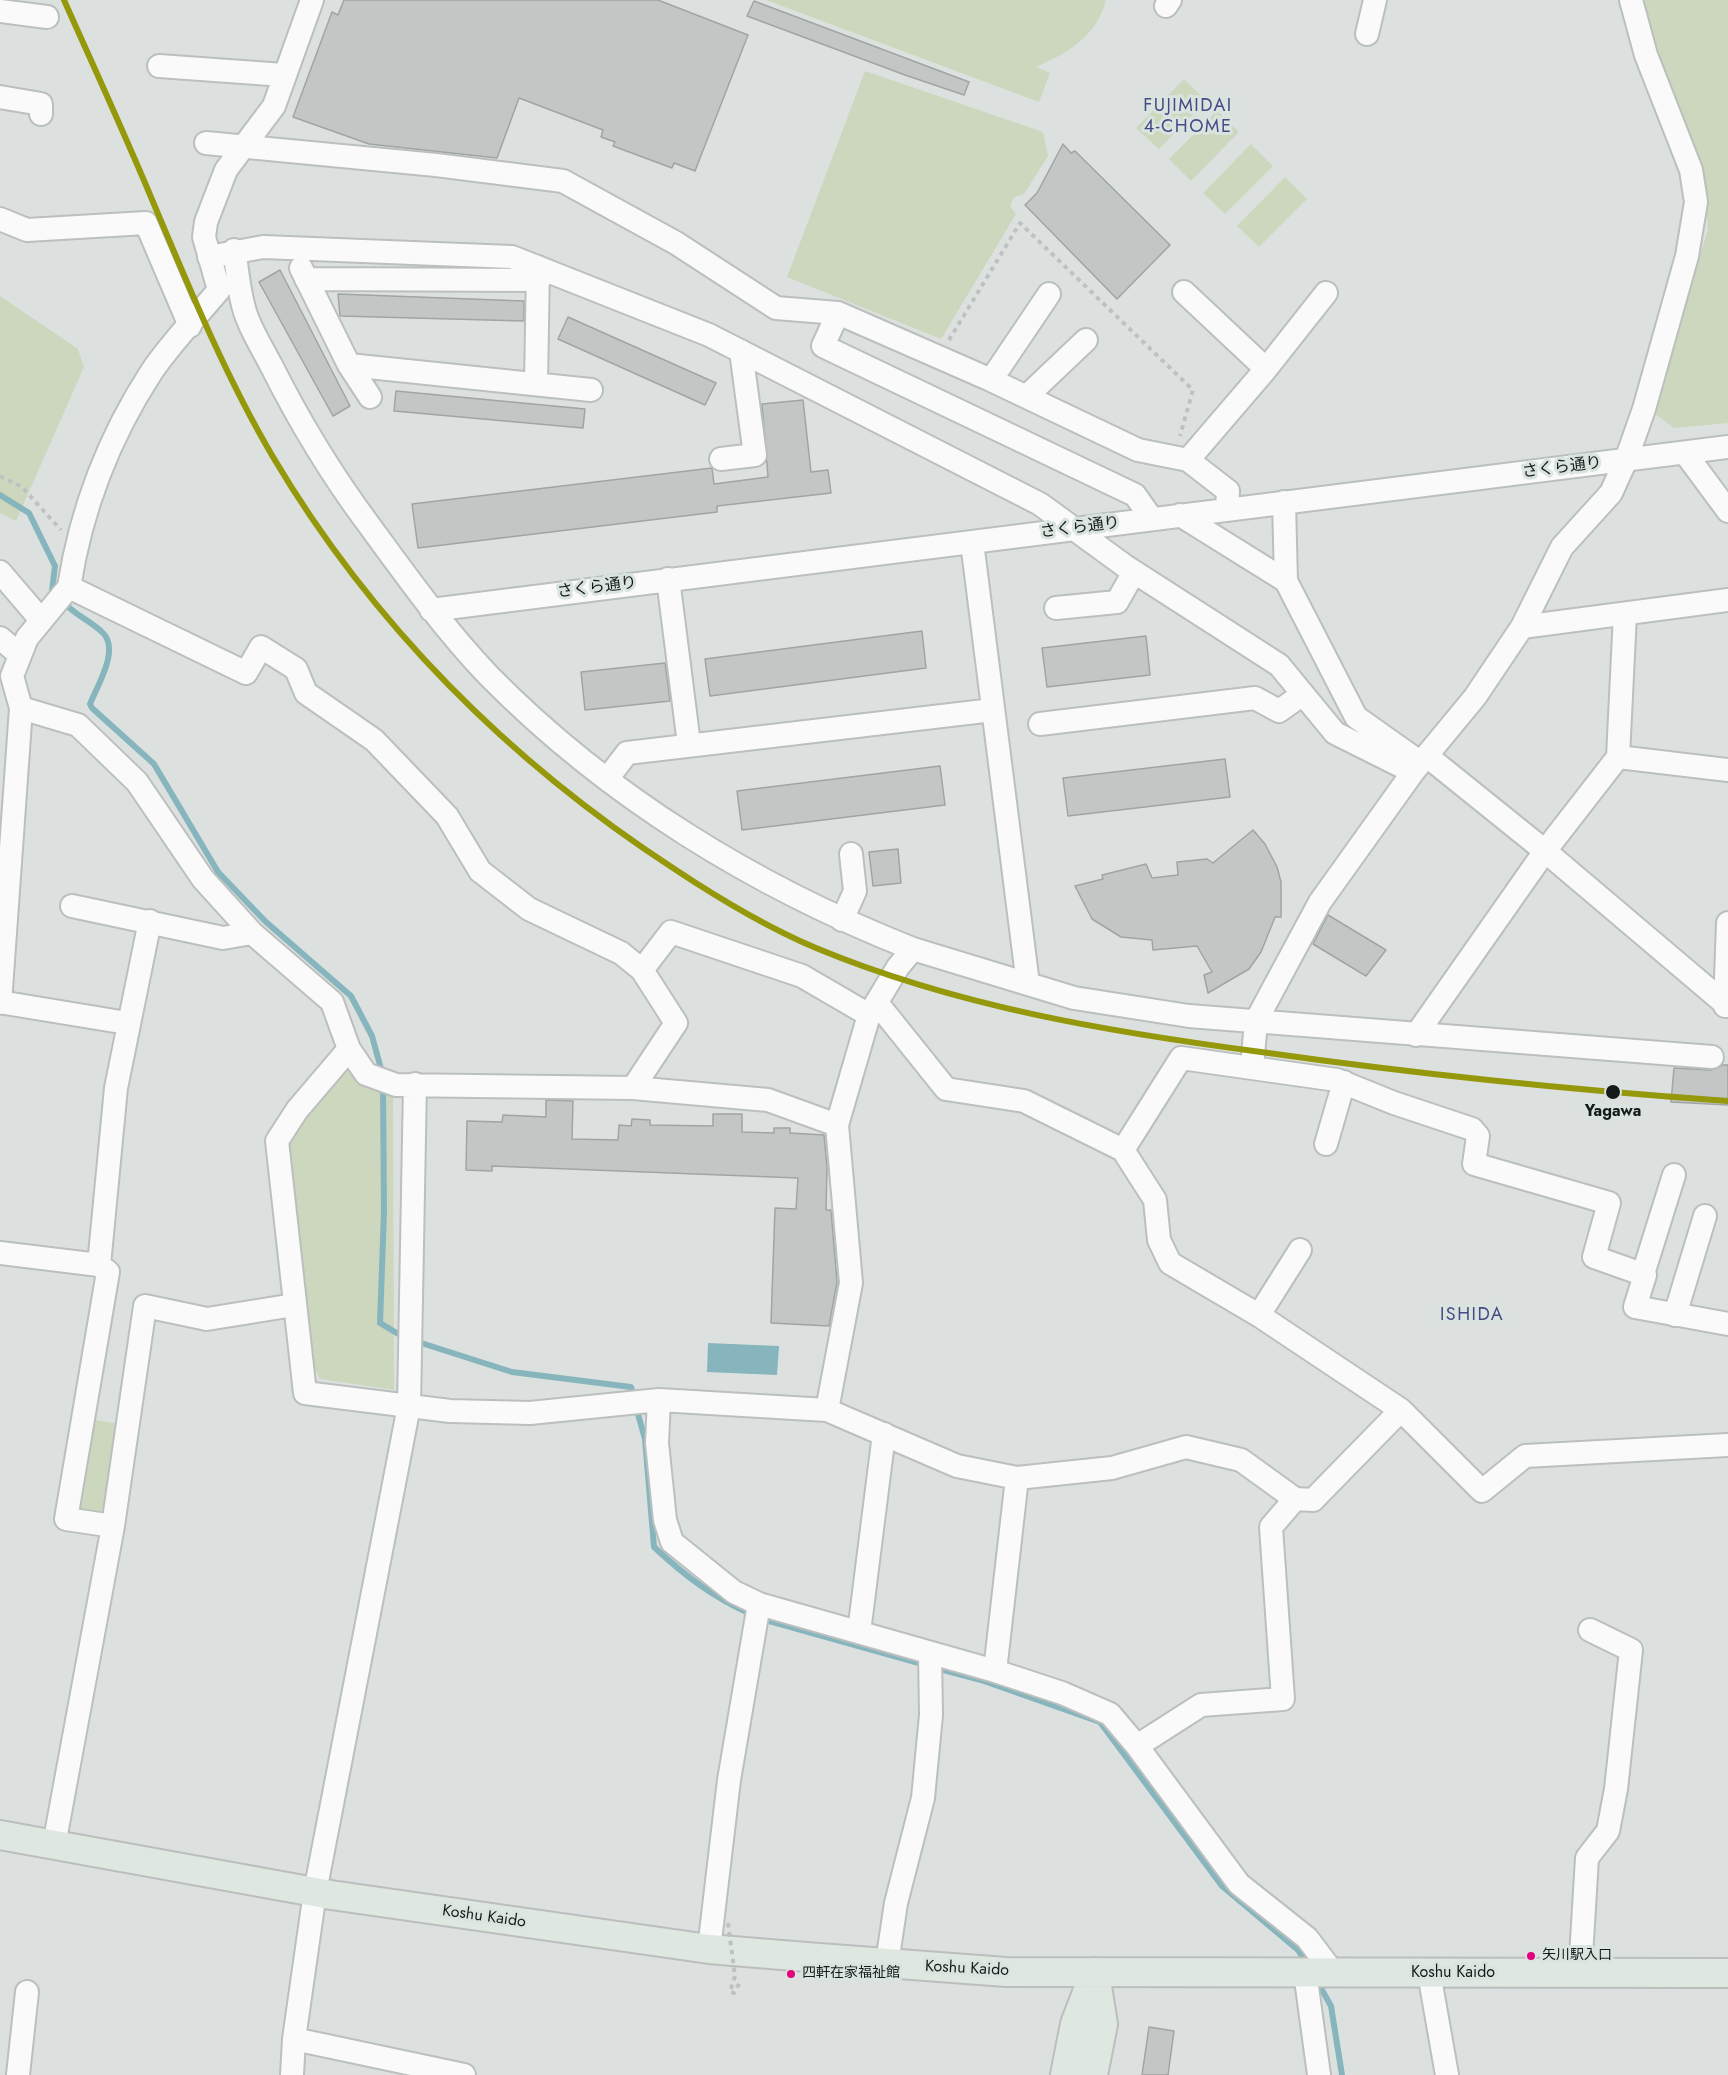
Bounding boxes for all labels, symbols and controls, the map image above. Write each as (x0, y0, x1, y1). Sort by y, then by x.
district label: FUJIMIDAI 4-CHOME (1143, 96, 1233, 138)
street label: さくら通り (1521, 454, 1603, 482)
street label: さくら通り (1039, 514, 1121, 542)
street label: さくら通り (556, 574, 638, 602)
marker: Yagawa (1604, 1083, 1622, 1101)
place label: Yagawa (1585, 1102, 1641, 1122)
district label: ISHIDA (1440, 1305, 1504, 1327)
street label: Koshu Kaido (441, 1902, 527, 1932)
place label: 矢川駅入口 (1542, 1948, 1612, 1964)
marker: 矢川駅入口 (1525, 1950, 1537, 1962)
street label: Koshu Kaido (925, 1957, 1009, 1981)
street label: Koshu Kaido (1411, 1963, 1495, 1983)
place label: 四軒在家福祉館 (802, 1966, 900, 1982)
marker: 四軒在家福祉館 (785, 1968, 797, 1980)

